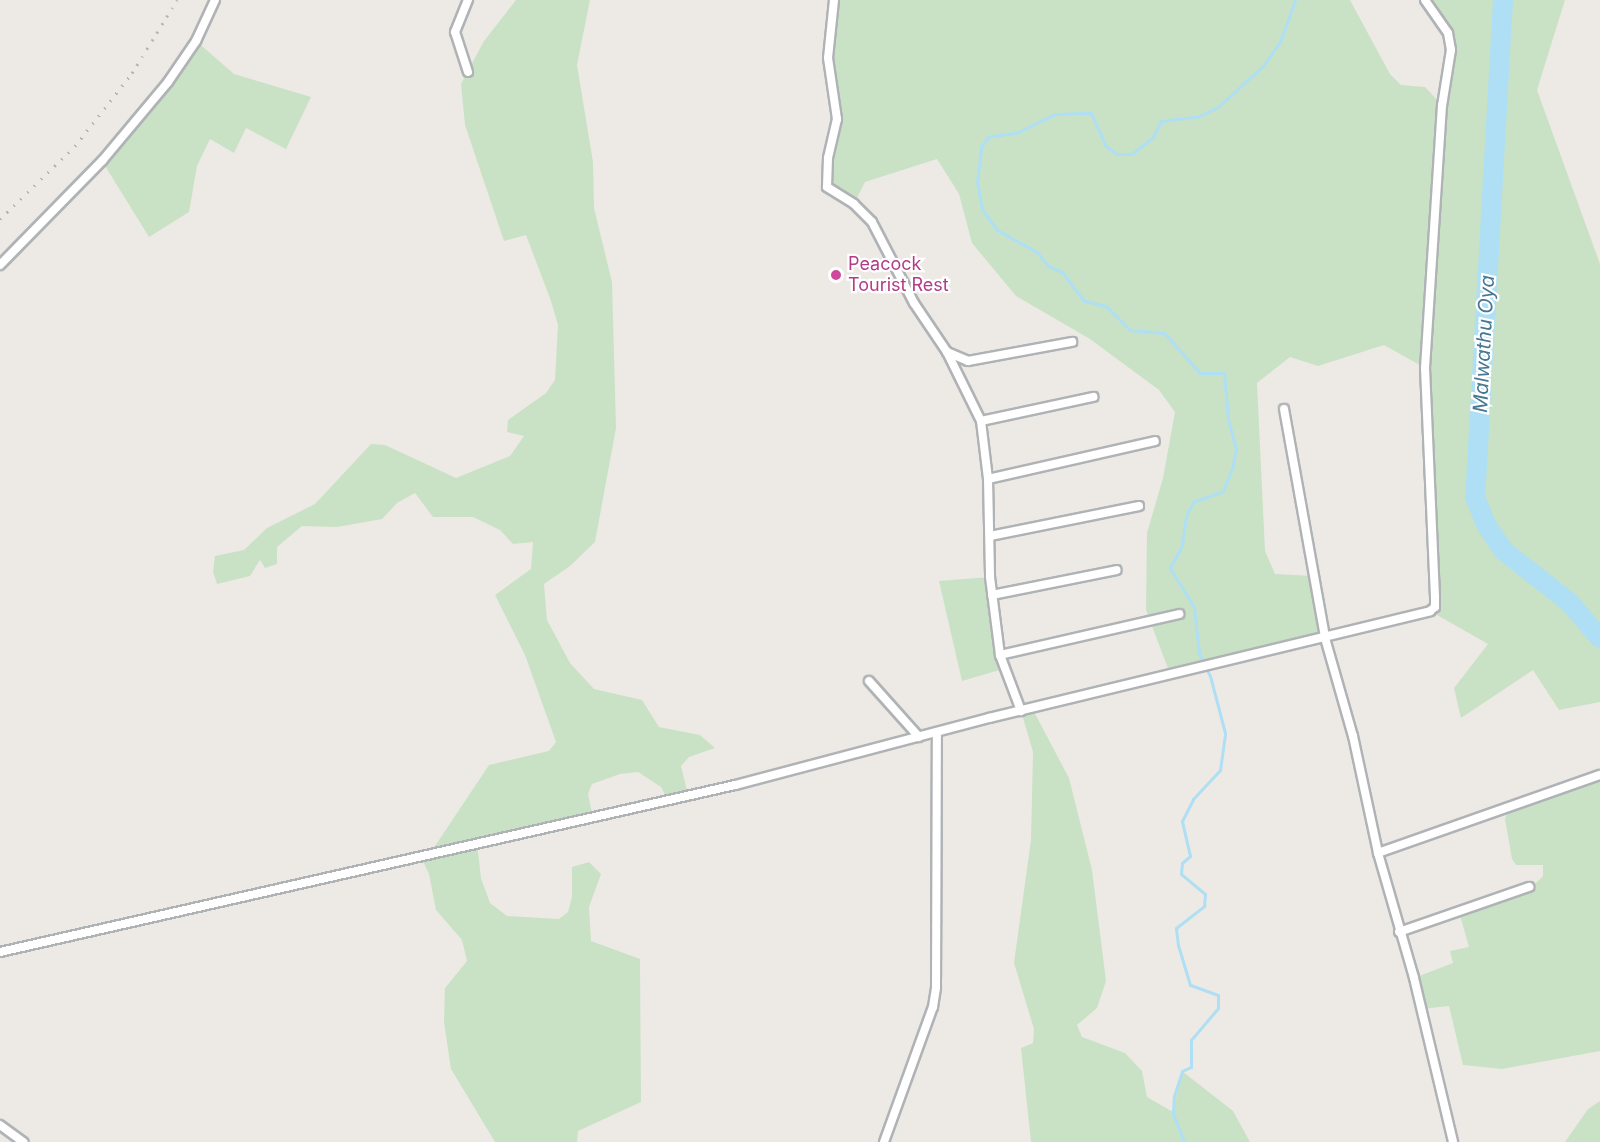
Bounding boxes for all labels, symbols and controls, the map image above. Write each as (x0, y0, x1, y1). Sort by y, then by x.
place label: Peacock Tourist Rest (848, 254, 949, 296)
marker: Peacock Tourist Rest (829, 268, 843, 282)
water label: Malwathu Oya (1468, 275, 1500, 413)

